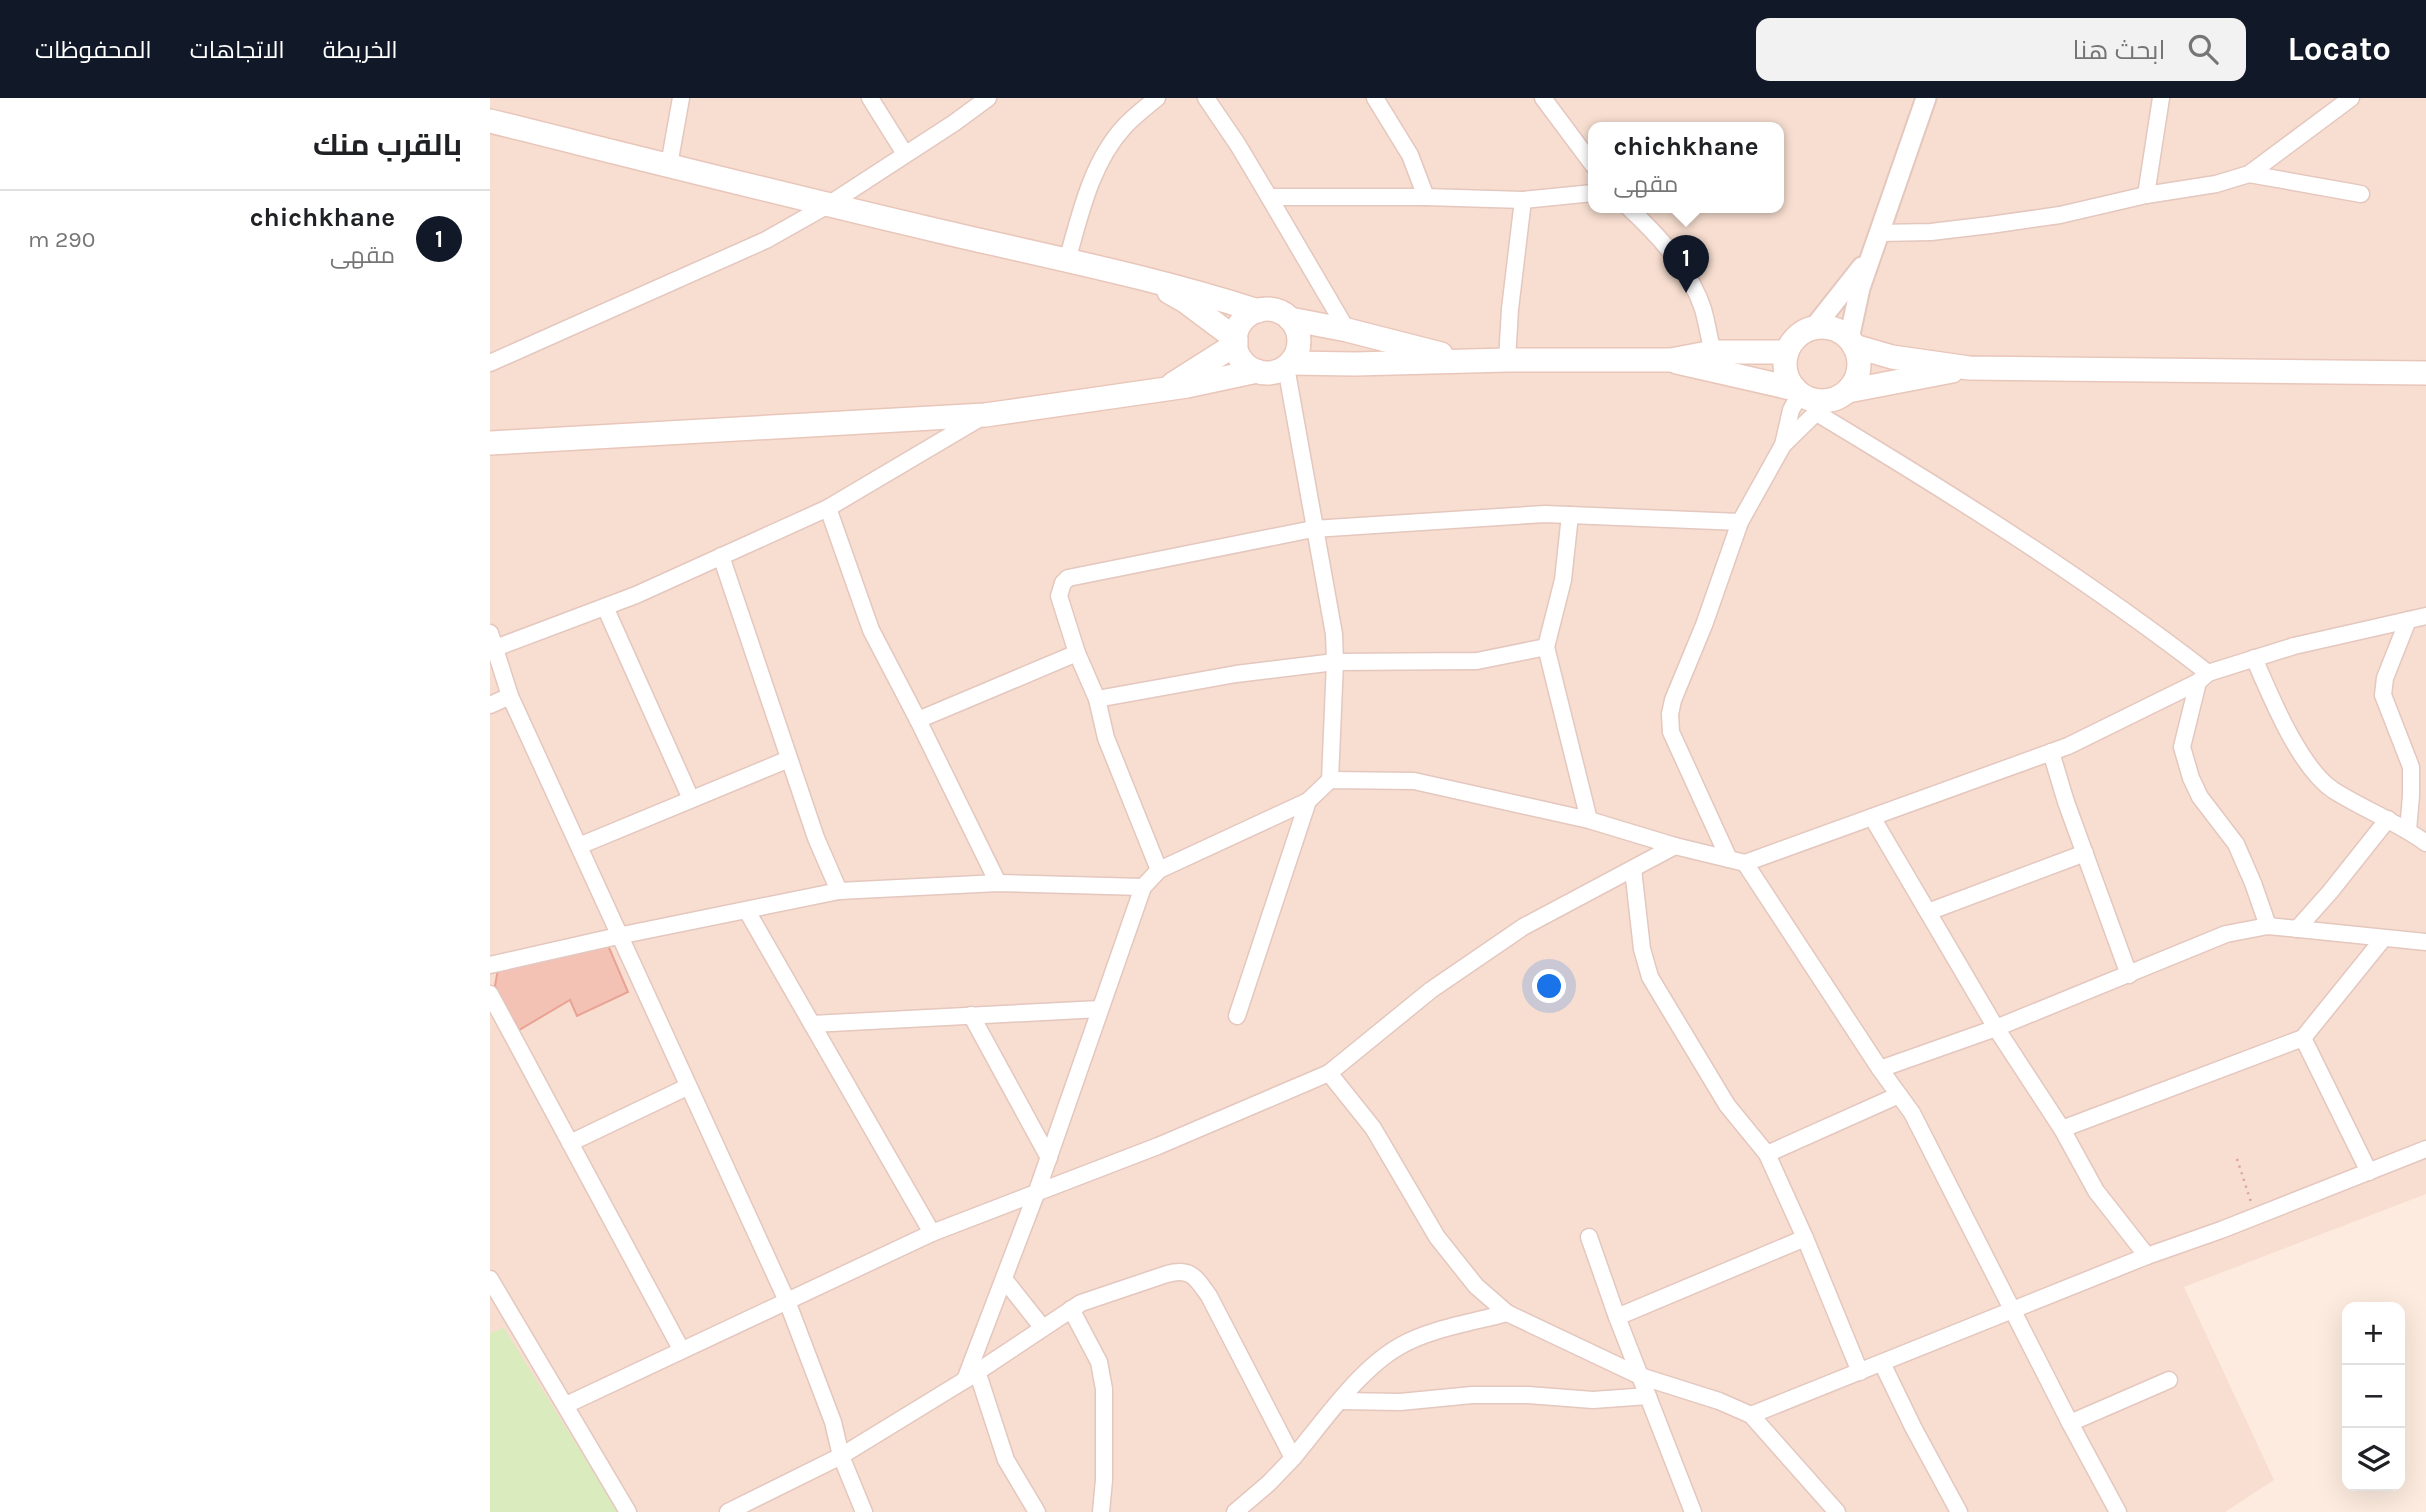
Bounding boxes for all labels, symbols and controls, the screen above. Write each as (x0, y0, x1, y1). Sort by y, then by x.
search box (1756, 18, 2246, 81)
icon: search (2184, 30, 2222, 68)
text: Locato (2288, 30, 2391, 68)
text: ابحث هنا (2072, 35, 2166, 66)
text: المحفوظات (35, 36, 152, 64)
text: الاتجاهات (190, 36, 285, 64)
text: الخريطة (323, 36, 398, 64)
popup (1588, 122, 1784, 213)
text: بالقرب منك (313, 127, 462, 163)
text: chichkhane (1613, 131, 1759, 162)
text: مقهى (1613, 171, 1678, 198)
text: chichkhane (250, 202, 395, 233)
text: 290 m (28, 226, 95, 253)
text: 1 (435, 226, 443, 253)
pin: 1 (1663, 235, 1709, 293)
text: مقهى (330, 242, 395, 269)
your location (1532, 969, 1566, 1003)
map controls (2342, 1302, 2405, 1491)
button: + (2342, 1302, 2405, 1365)
button: − (2342, 1365, 2405, 1428)
button: layers (2342, 1428, 2405, 1491)

